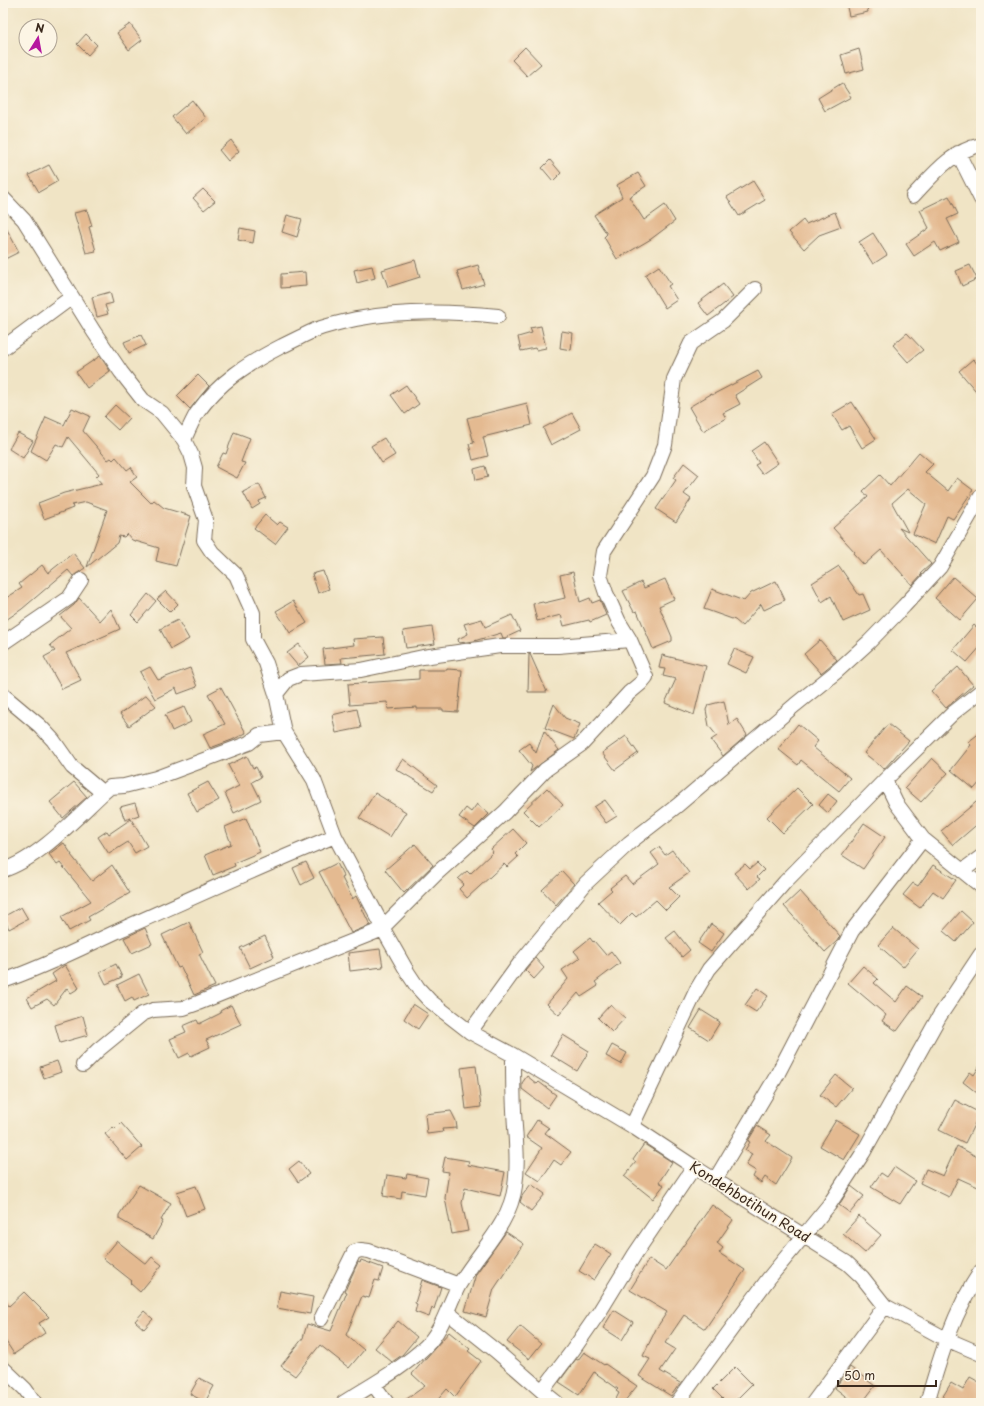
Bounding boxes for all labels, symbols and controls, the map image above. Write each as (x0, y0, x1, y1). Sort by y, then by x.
north arrow (18, 18, 58, 58)
text: N (34, 19, 46, 37)
street label: Kondehbotihun Road (686, 1156, 815, 1247)
scale bar (838, 1362, 936, 1388)
text: 50 m (844, 1366, 875, 1384)

